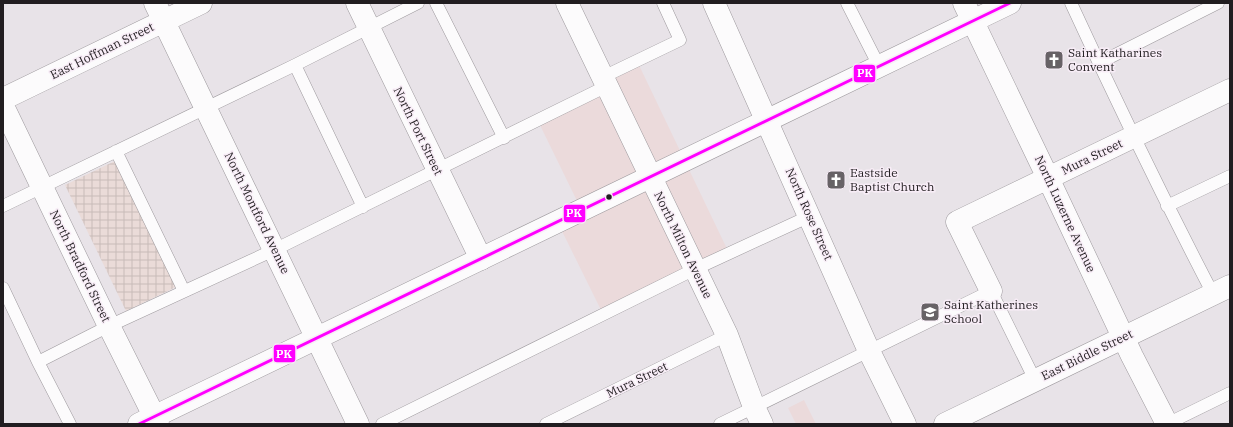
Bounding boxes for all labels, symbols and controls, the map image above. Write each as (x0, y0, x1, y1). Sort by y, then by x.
street label: East Hoffman Street (47, 19, 156, 82)
place label: Saint Katharines Convent (1068, 45, 1162, 74)
church icon: Saint Katharines Convent (1043, 49, 1065, 71)
line badge: PK (853, 64, 876, 83)
text: PK (857, 66, 874, 80)
street label: North Port Street (391, 84, 446, 177)
street label: Mura Street (1059, 135, 1125, 178)
street label: North Montford Avenue (221, 149, 293, 276)
street label: North Luzerne Avenue (1032, 153, 1099, 275)
street label: North Rose Street (782, 165, 837, 262)
place label: Eastside Baptist Church (850, 165, 935, 194)
church icon: Eastside Baptist Church (825, 169, 847, 191)
street label: North Milton Avenue (651, 189, 716, 301)
unlabelled marker (604, 192, 614, 202)
line badge: PK (563, 204, 586, 223)
text: PK (566, 206, 583, 220)
street label: North Bradford Street (47, 207, 114, 324)
place label: Saint Katherines School (944, 297, 1038, 326)
school or university icon: Saint Katherines School (919, 301, 941, 323)
street label: East Biddle Street (1039, 326, 1135, 383)
line badge: PK (273, 344, 296, 363)
text: PK (276, 347, 293, 361)
street label: Mura Street (604, 358, 670, 401)

